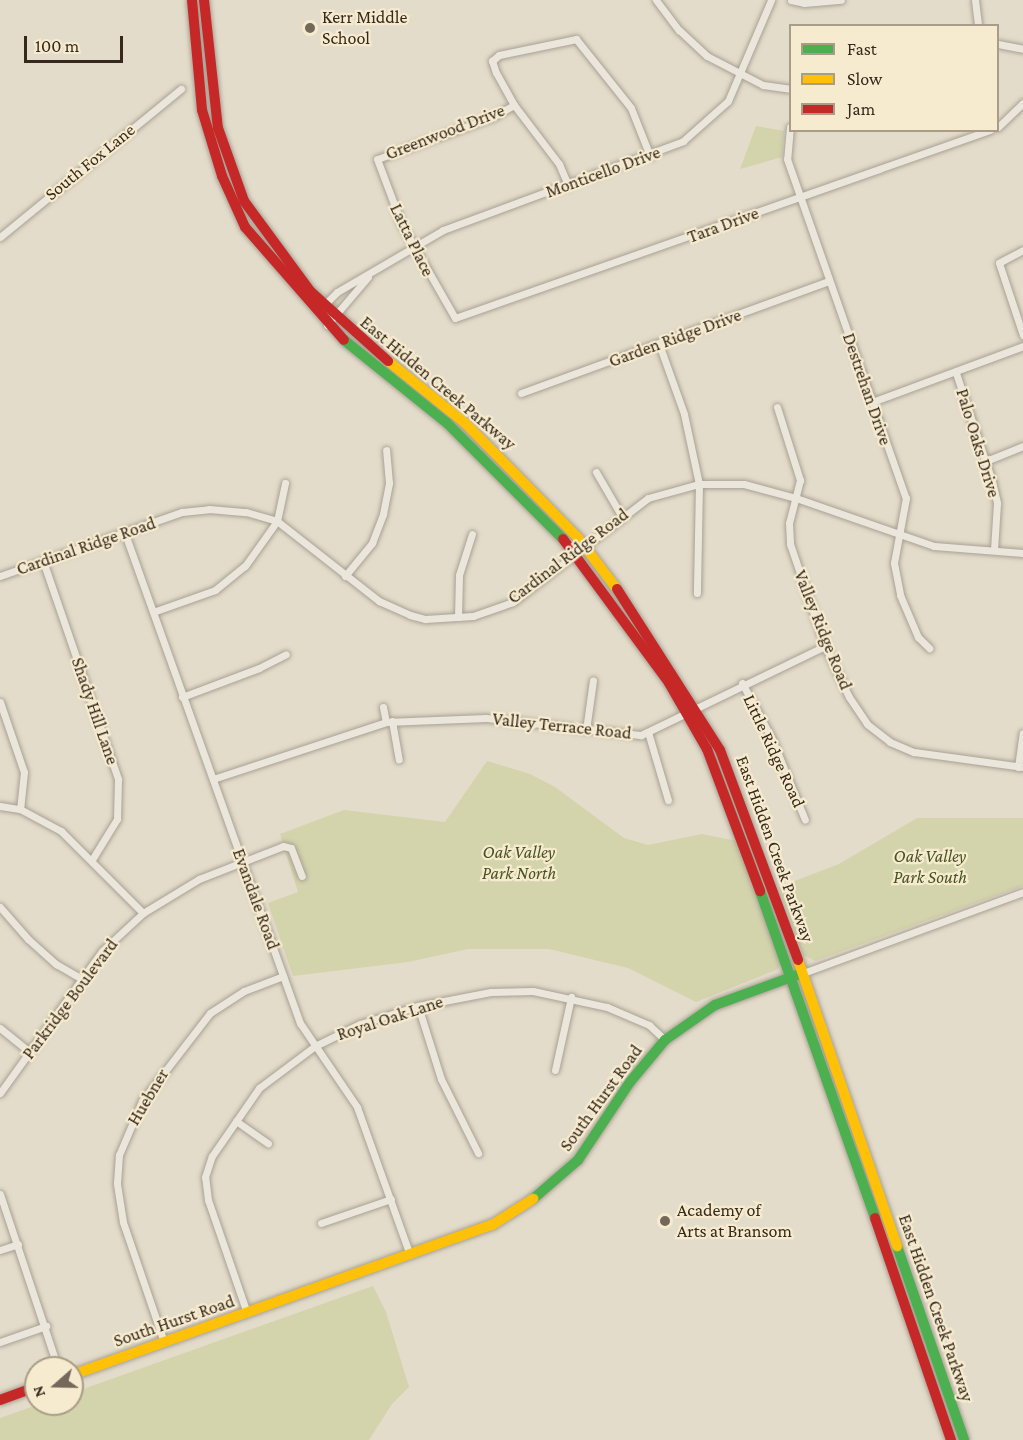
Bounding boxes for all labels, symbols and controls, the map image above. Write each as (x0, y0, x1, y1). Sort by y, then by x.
place label: Kerr Middle School (322, 7, 407, 50)
marker: Kerr Middle School (303, 21, 317, 35)
scale bar (27, 24, 126, 62)
legend (789, 24, 999, 132)
text: 100 m (35, 36, 79, 56)
text: Fast (847, 39, 877, 59)
text: Slow (847, 69, 882, 89)
street label: Greenwood Drive (382, 99, 508, 165)
text: Jam (847, 99, 875, 119)
street label: South Fox Lane (41, 119, 139, 205)
street label: Monticello Drive (543, 141, 663, 203)
street label: Latta Place (385, 200, 439, 280)
street label: Tara Drive (684, 202, 762, 248)
street label: Garden Ridge Drive (606, 304, 744, 372)
street label: East Hidden Creek Parkway (356, 312, 520, 454)
street label: Destrehan Drive (838, 330, 896, 448)
street label: Palo Oaks Drive (951, 386, 1005, 500)
street label: Cardinal Ridge Road (503, 504, 633, 608)
street label: Cardinal Ridge Road (14, 512, 158, 580)
street label: Valley Ridge Road (789, 567, 857, 693)
street label: Shady Hill Lane (67, 655, 123, 767)
street label: Little Ridge Road (738, 691, 810, 811)
street label: Valley Terrace Road (491, 708, 633, 744)
street label: East Hidden Creek Parkway (731, 753, 819, 945)
park label: Oak Valley Park North (482, 842, 556, 884)
street label: Evandale Road (228, 846, 284, 952)
park label: Oak Valley Park South (893, 846, 967, 888)
street label: Parkridge Boulevard (18, 934, 122, 1064)
street label: Royal Oak Lane (334, 991, 446, 1045)
street label: South Hurst Road (555, 1041, 647, 1155)
street label: Huebner (123, 1065, 173, 1129)
place label: Academy of Arts at Bransom (677, 1200, 792, 1242)
street label: East Hidden Creek Parkway (894, 1211, 978, 1405)
marker: Academy of Arts at Bransom (658, 1214, 672, 1228)
street label: South Hurst Road (111, 1290, 237, 1352)
north arrow (24, 1356, 84, 1416)
text: N (29, 1384, 48, 1400)

